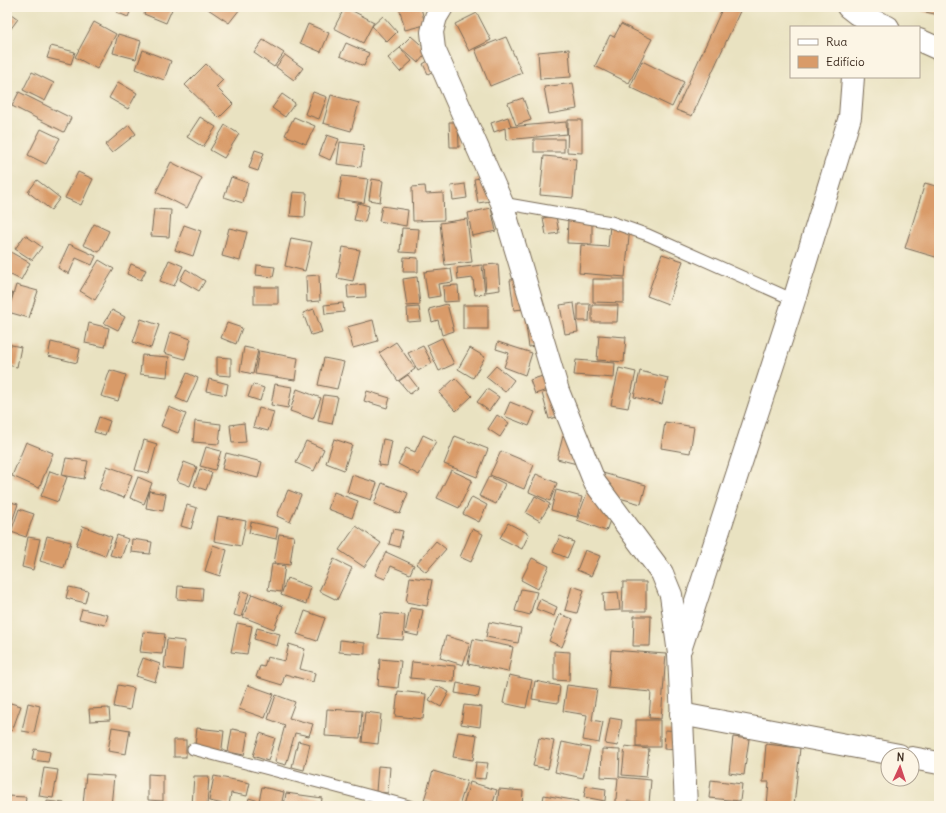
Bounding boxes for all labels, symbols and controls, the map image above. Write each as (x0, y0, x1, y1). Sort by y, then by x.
legend (790, 26, 920, 78)
text: Rua (826, 34, 848, 49)
text: Edifício (826, 54, 865, 69)
north arrow (880, 747, 920, 787)
text: N (896, 750, 905, 764)

